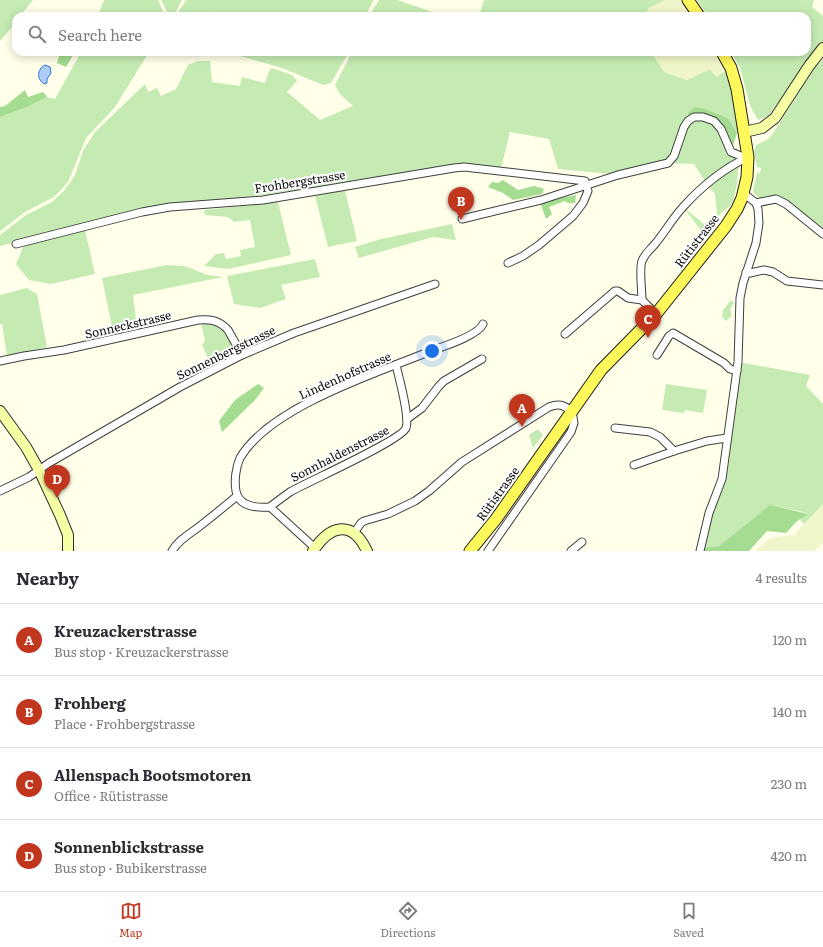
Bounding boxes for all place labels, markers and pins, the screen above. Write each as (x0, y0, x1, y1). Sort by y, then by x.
pin: B (448, 187, 474, 220)
pin: C (635, 305, 661, 338)
pin: A (509, 394, 535, 427)
pin: D (44, 465, 70, 498)

